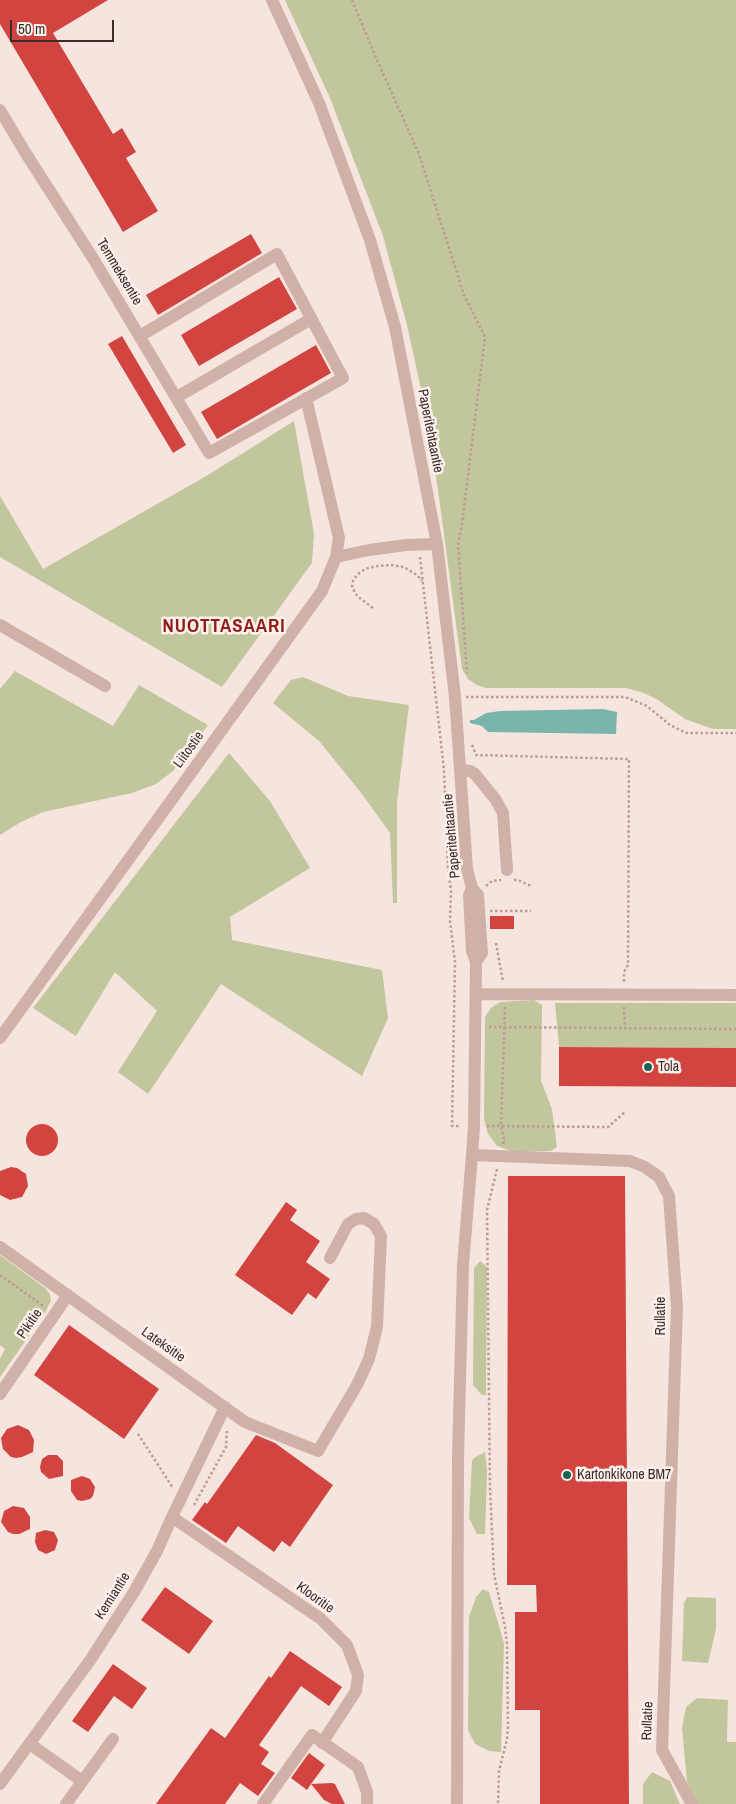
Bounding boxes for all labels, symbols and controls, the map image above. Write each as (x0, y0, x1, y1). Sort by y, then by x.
scale bar (12, 10, 116, 42)
text: 50 m (18, 18, 45, 39)
street label: Temmeksentie (93, 236, 145, 308)
street label: Paperitehtaantie (414, 388, 446, 474)
district label: NUOTTASAARI (161, 616, 287, 638)
street label: Liitostie (170, 729, 208, 771)
street label: Paperitehtaantie (440, 793, 464, 879)
place label: Tola (658, 1059, 679, 1075)
marker: Tola (642, 1061, 654, 1073)
street label: Rullatie (653, 1297, 669, 1335)
street label: Pikitie (14, 1306, 46, 1342)
street label: Lateksitie (138, 1324, 188, 1366)
place label: Kartonkikone BM7 (577, 1467, 671, 1483)
marker: Kartonkikone BM7 (561, 1469, 573, 1481)
street label: Kemiantie (92, 1569, 134, 1623)
street label: Klooritie (293, 1579, 337, 1617)
street label: Rullatie (639, 1701, 657, 1741)

